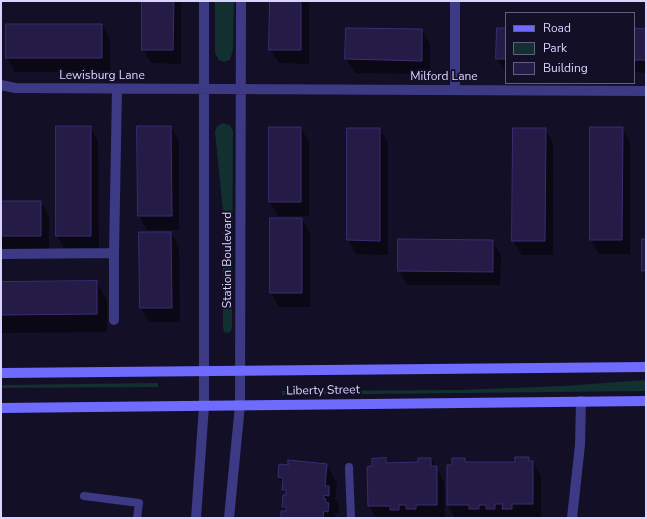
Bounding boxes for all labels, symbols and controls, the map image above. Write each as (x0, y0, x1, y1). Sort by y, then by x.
legend (505, 12, 635, 84)
text: Road (543, 20, 571, 36)
text: Park (543, 40, 567, 56)
text: Building (543, 60, 588, 76)
street label: Lewisburg Lane (59, 69, 145, 83)
street label: Milford Lane (410, 70, 478, 84)
street label: Station Boulevard (221, 212, 235, 308)
street label: Liberty Street (286, 383, 360, 399)

